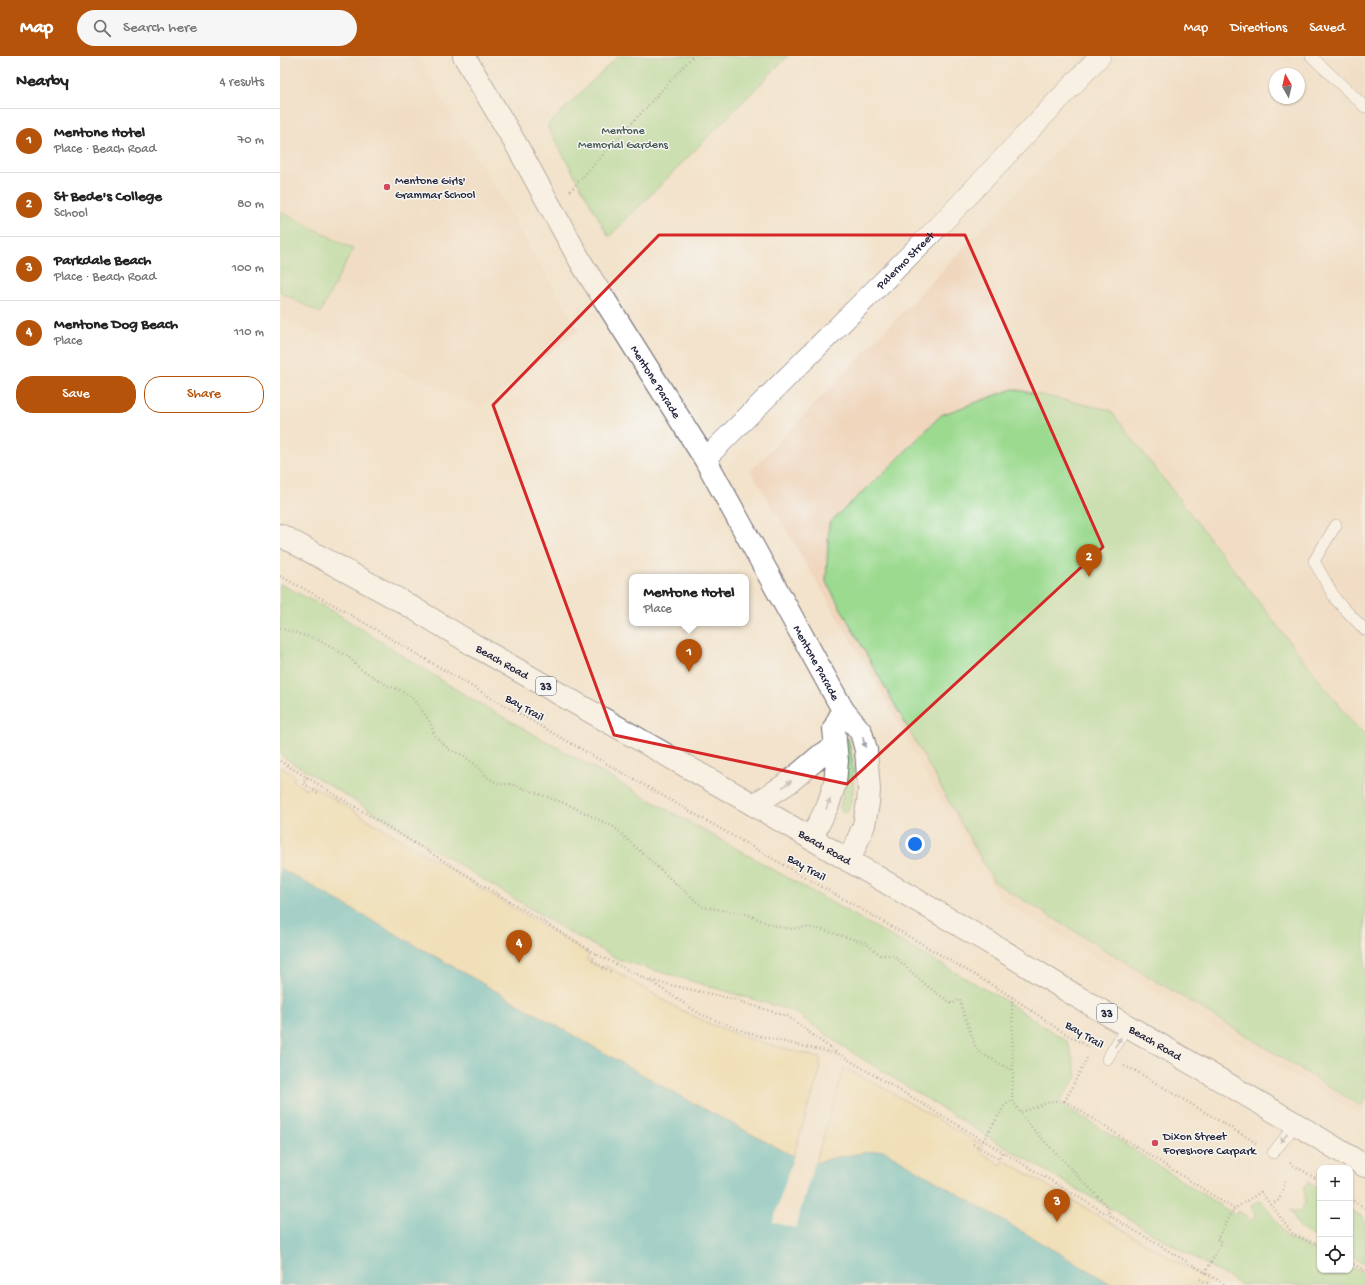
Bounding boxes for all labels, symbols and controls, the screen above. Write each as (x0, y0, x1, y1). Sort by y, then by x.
search box (77, 10, 357, 46)
text: Map (20, 17, 53, 40)
icon: search (91, 17, 113, 39)
text: Search here (123, 19, 197, 37)
text: Map (1184, 20, 1208, 37)
text: Directions (1230, 20, 1287, 37)
text: Saved (1309, 20, 1345, 37)
north arrow (1269, 68, 1305, 104)
text: Nearby (16, 72, 69, 92)
text: 4 results (220, 75, 264, 90)
text: Mentone Hotel (54, 124, 145, 142)
park label: Mentone Memorial Gardens (578, 125, 669, 153)
text: 1 (26, 133, 32, 148)
text: 70 m (238, 133, 264, 148)
text: Place · Beach Road (54, 142, 156, 157)
place label: Mentone Girls' Grammar School (395, 175, 476, 203)
marker: Mentone Girls' Grammar School (382, 182, 392, 192)
text: St Bede's College (54, 188, 162, 206)
text: 2 (26, 197, 32, 212)
text: 80 m (237, 197, 264, 212)
text: School (54, 206, 88, 221)
street label: Palermo Street (874, 229, 939, 294)
text: Parkdale Beach (54, 252, 151, 270)
text: 3 (26, 261, 32, 276)
text: 100 m (232, 261, 264, 276)
text: Place · Beach Road (54, 270, 156, 285)
text: Mentone Dog Beach (54, 316, 178, 334)
text: 4 (26, 325, 32, 340)
text: 110 m (234, 325, 264, 340)
text: Place (54, 334, 82, 349)
street label: Mentone Parade (626, 343, 683, 422)
button: Save (16, 376, 136, 413)
button: Share (144, 376, 264, 413)
pin: 2 (1076, 544, 1102, 577)
popup (629, 574, 749, 626)
text: Mentone Hotel (643, 584, 735, 602)
text: Place (643, 602, 672, 617)
street label: Mentone Parade (789, 624, 842, 704)
pin: 1 (676, 639, 702, 672)
street label: Beach Road (472, 642, 531, 684)
road number: 33 (536, 677, 556, 695)
street label: Bay Trail (501, 692, 546, 726)
one-way arrow (861, 736, 867, 748)
one-way arrow (781, 779, 792, 788)
one-way arrow (826, 797, 832, 809)
street label: Beach Road (794, 827, 854, 870)
your location (905, 834, 925, 854)
street label: Bay Trail (783, 852, 828, 886)
pin: 4 (506, 930, 532, 963)
road number: 33 (1097, 1004, 1117, 1022)
street label: Bay Trail (1061, 1018, 1106, 1053)
street label: Beach Road (1125, 1023, 1184, 1065)
one-way arrow (1114, 1036, 1121, 1048)
place label: Dixon Street Foreshore Carpark (1162, 1131, 1257, 1159)
one-way arrow (1280, 1133, 1289, 1144)
marker: Dixon Street Foreshore Carpark (1150, 1138, 1160, 1148)
map controls (1317, 1165, 1353, 1273)
button: + (1317, 1165, 1353, 1201)
pin: 3 (1044, 1189, 1070, 1222)
button: − (1317, 1201, 1353, 1237)
button: locate (1317, 1237, 1353, 1273)

